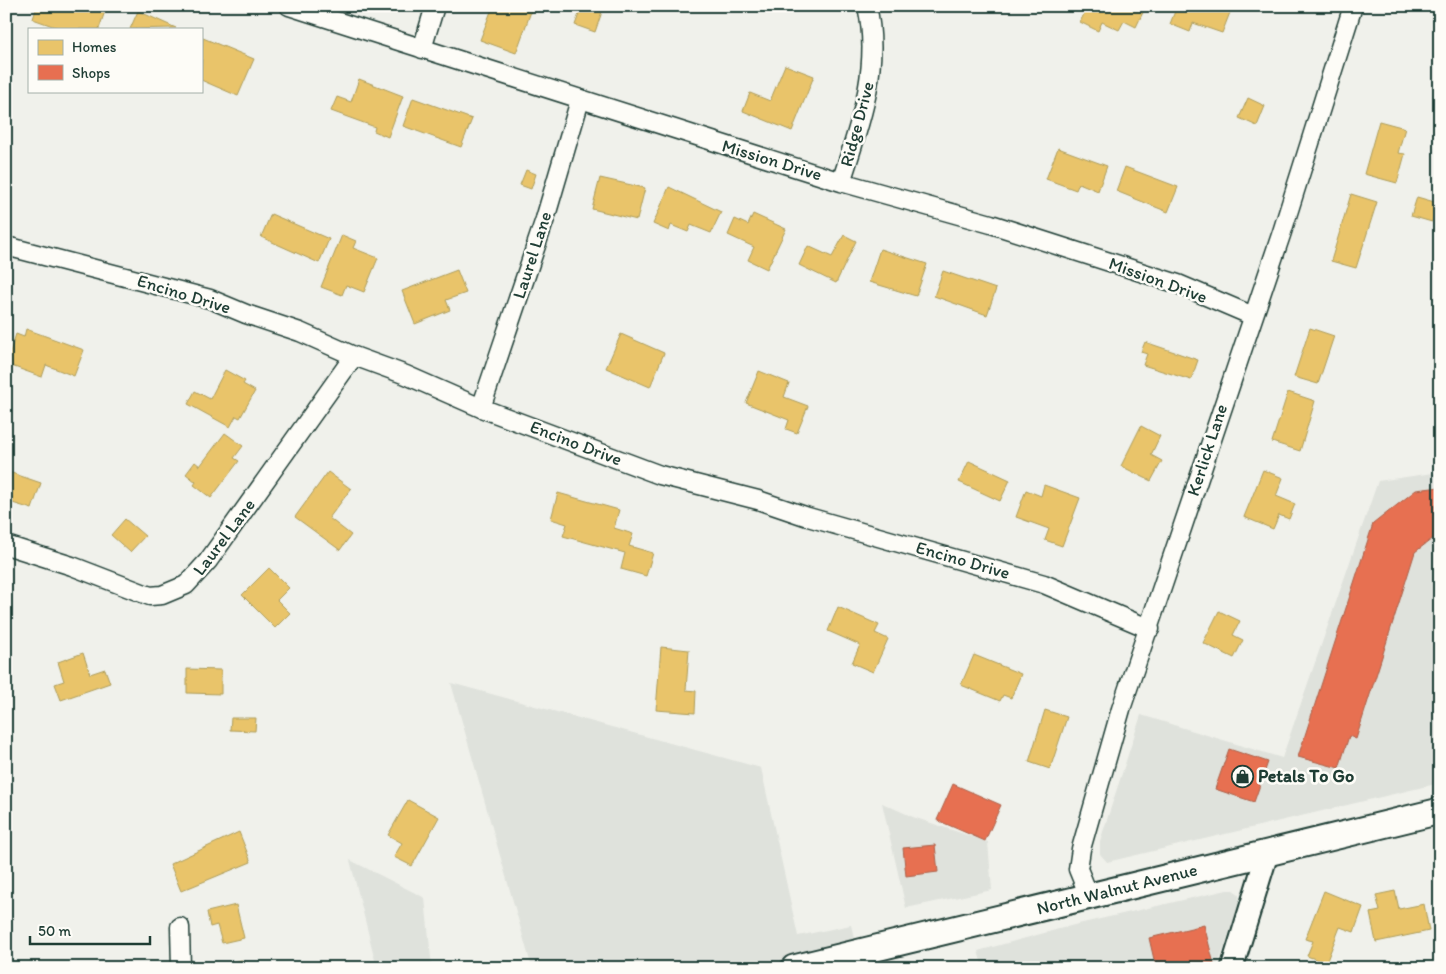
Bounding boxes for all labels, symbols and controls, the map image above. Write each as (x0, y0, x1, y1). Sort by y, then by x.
legend (28, 28, 202, 92)
text: Homes (72, 38, 117, 56)
text: Shops (72, 64, 111, 82)
street label: Ridge Drive (835, 79, 879, 169)
street label: Mission Drive (719, 134, 825, 186)
street label: Laurel Lane (508, 209, 556, 301)
street label: Mission Drive (1106, 252, 1210, 308)
street label: Encino Drive (135, 269, 233, 319)
street label: Kerlick Lane (1182, 401, 1232, 499)
street label: Encino Drive (527, 415, 625, 471)
street label: Laurel Lane (188, 494, 260, 580)
street label: Encino Drive (913, 536, 1013, 584)
shop icon: Petals To Go (1230, 764, 1254, 788)
place label: Petals To Go (1258, 765, 1354, 787)
street label: North Walnut Avenue (1034, 858, 1200, 920)
scale bar (30, 914, 150, 946)
text: 50 m (38, 922, 71, 940)

